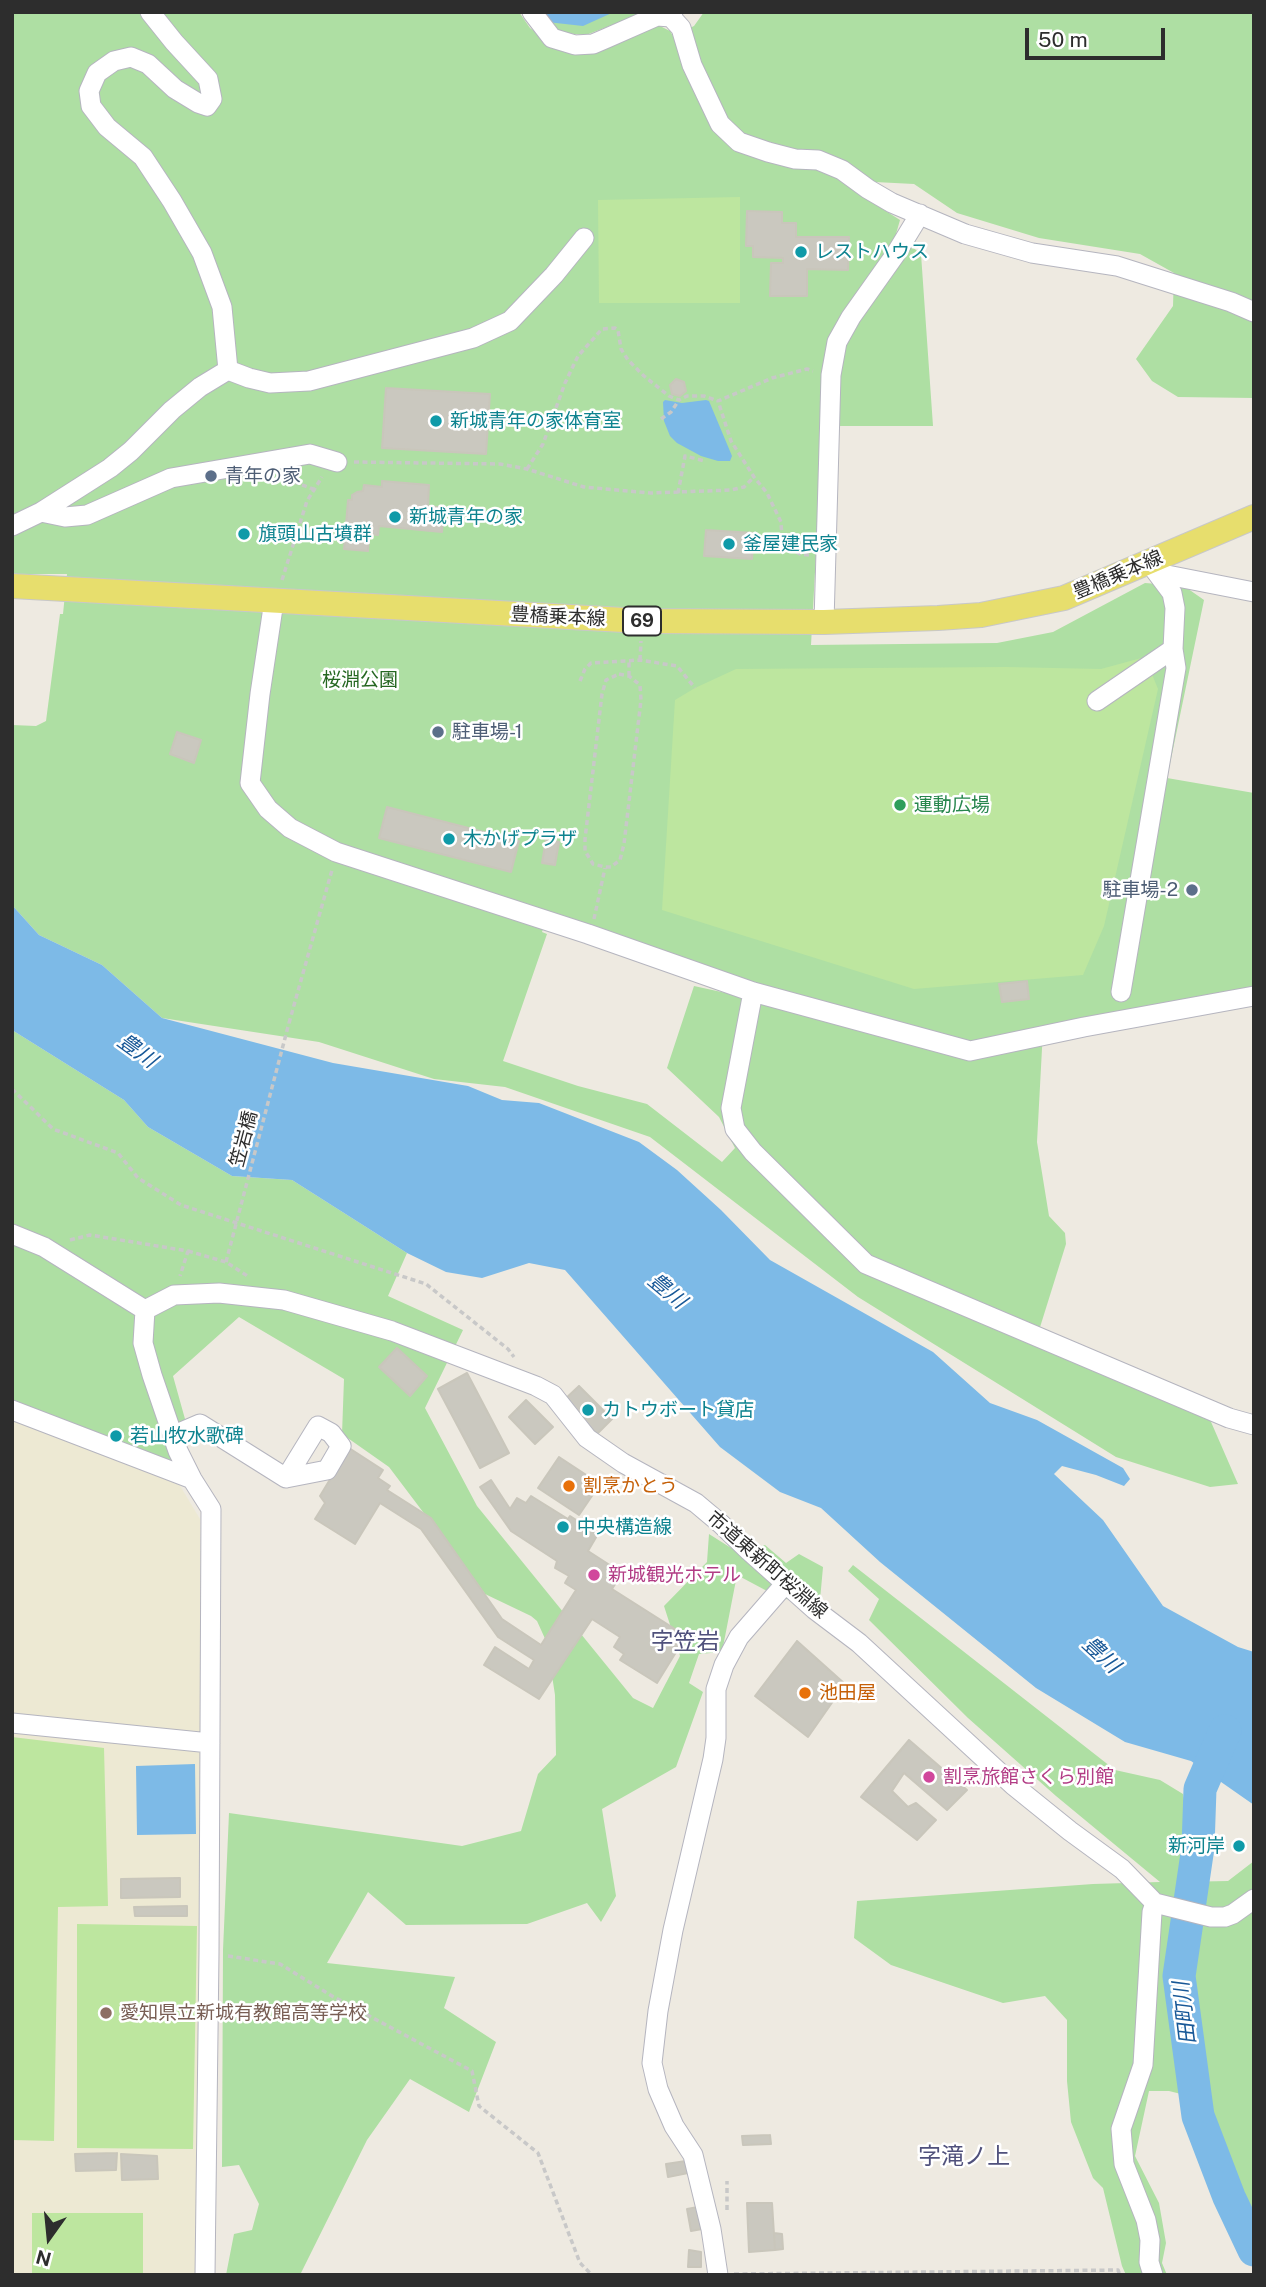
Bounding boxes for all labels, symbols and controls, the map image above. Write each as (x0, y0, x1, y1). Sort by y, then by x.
scale bar (1028, 14, 1168, 58)
text: 50 m (1038, 27, 1088, 52)
place label: レストハウス (815, 241, 929, 263)
marker: レストハウス (793, 244, 809, 260)
place label: 新城青年の家体育室 (450, 410, 621, 432)
marker: 新城青年の家体育室 (428, 413, 444, 429)
place label: 青年の家 (225, 465, 301, 487)
marker: 青年の家 (203, 468, 219, 484)
place label: 新城青年の家 (409, 506, 523, 528)
marker: 新城青年の家 (387, 509, 403, 525)
place label: 旗頭山古墳群 (258, 523, 372, 545)
marker: 旗頭山古墳群 (236, 526, 252, 542)
place label: 釜屋建民家 (743, 533, 838, 555)
marker: 釜屋建民家 (721, 536, 737, 552)
street label: 豊橋乗本線 (1070, 546, 1166, 604)
street label: 豊橋乗本線 (510, 603, 606, 631)
road number: 69 (623, 606, 661, 636)
park label: 桜淵公園 (322, 669, 398, 691)
place label: 駐車場-1 (452, 721, 522, 743)
marker: 駐車場-1 (430, 724, 446, 740)
place label: 運動広場 (914, 794, 990, 816)
marker: 運動広場 (892, 797, 908, 813)
place label: 木かげプラザ (463, 828, 577, 850)
marker: 木かげプラザ (441, 831, 457, 847)
place label: 駐車場-2 (1103, 879, 1178, 901)
marker: 駐車場-2 (1184, 882, 1200, 898)
water label: 豊川 (113, 1028, 161, 1074)
street label: 笠岩橋 (226, 1109, 262, 1169)
water label: 豊川 (643, 1268, 691, 1314)
place label: カトウボート貸店 (602, 1399, 754, 1421)
marker: カトウボート貸店 (580, 1402, 596, 1418)
place label: 若山牧水歌碑 (130, 1425, 244, 1447)
marker: 若山牧水歌碑 (108, 1428, 124, 1444)
place label: 割烹かとう (583, 1475, 678, 1497)
marker: 割烹かとう (561, 1478, 577, 1494)
street label: 市道東新町桜淵線 (702, 1507, 832, 1623)
place label: 中央構造線 (577, 1516, 672, 1538)
marker: 中央構造線 (555, 1519, 571, 1535)
place label: 新城観光ホテル (608, 1564, 741, 1586)
marker: 新城観光ホテル (586, 1567, 602, 1583)
district label: 字笠岩 (651, 1628, 719, 1656)
water label: 豊川 (1077, 1631, 1125, 1679)
place label: 池田屋 (819, 1682, 876, 1704)
marker: 池田屋 (797, 1685, 813, 1701)
place label: 割烹旅館さくら別館 (943, 1766, 1114, 1788)
marker: 割烹旅館さくら別館 (921, 1769, 937, 1785)
place label: 新河岸 (1168, 1835, 1225, 1857)
marker: 新河岸 (1231, 1838, 1247, 1854)
water label: 田町川 (1169, 1980, 1201, 2046)
place label: 愛知県立新城有教館高等学校 (120, 2002, 367, 2024)
marker: 愛知県立新城有教館高等学校 (98, 2005, 114, 2021)
district label: 字滝ノ上 (918, 2143, 1010, 2171)
north arrow (14, 2203, 84, 2273)
text: N (34, 2246, 54, 2271)

